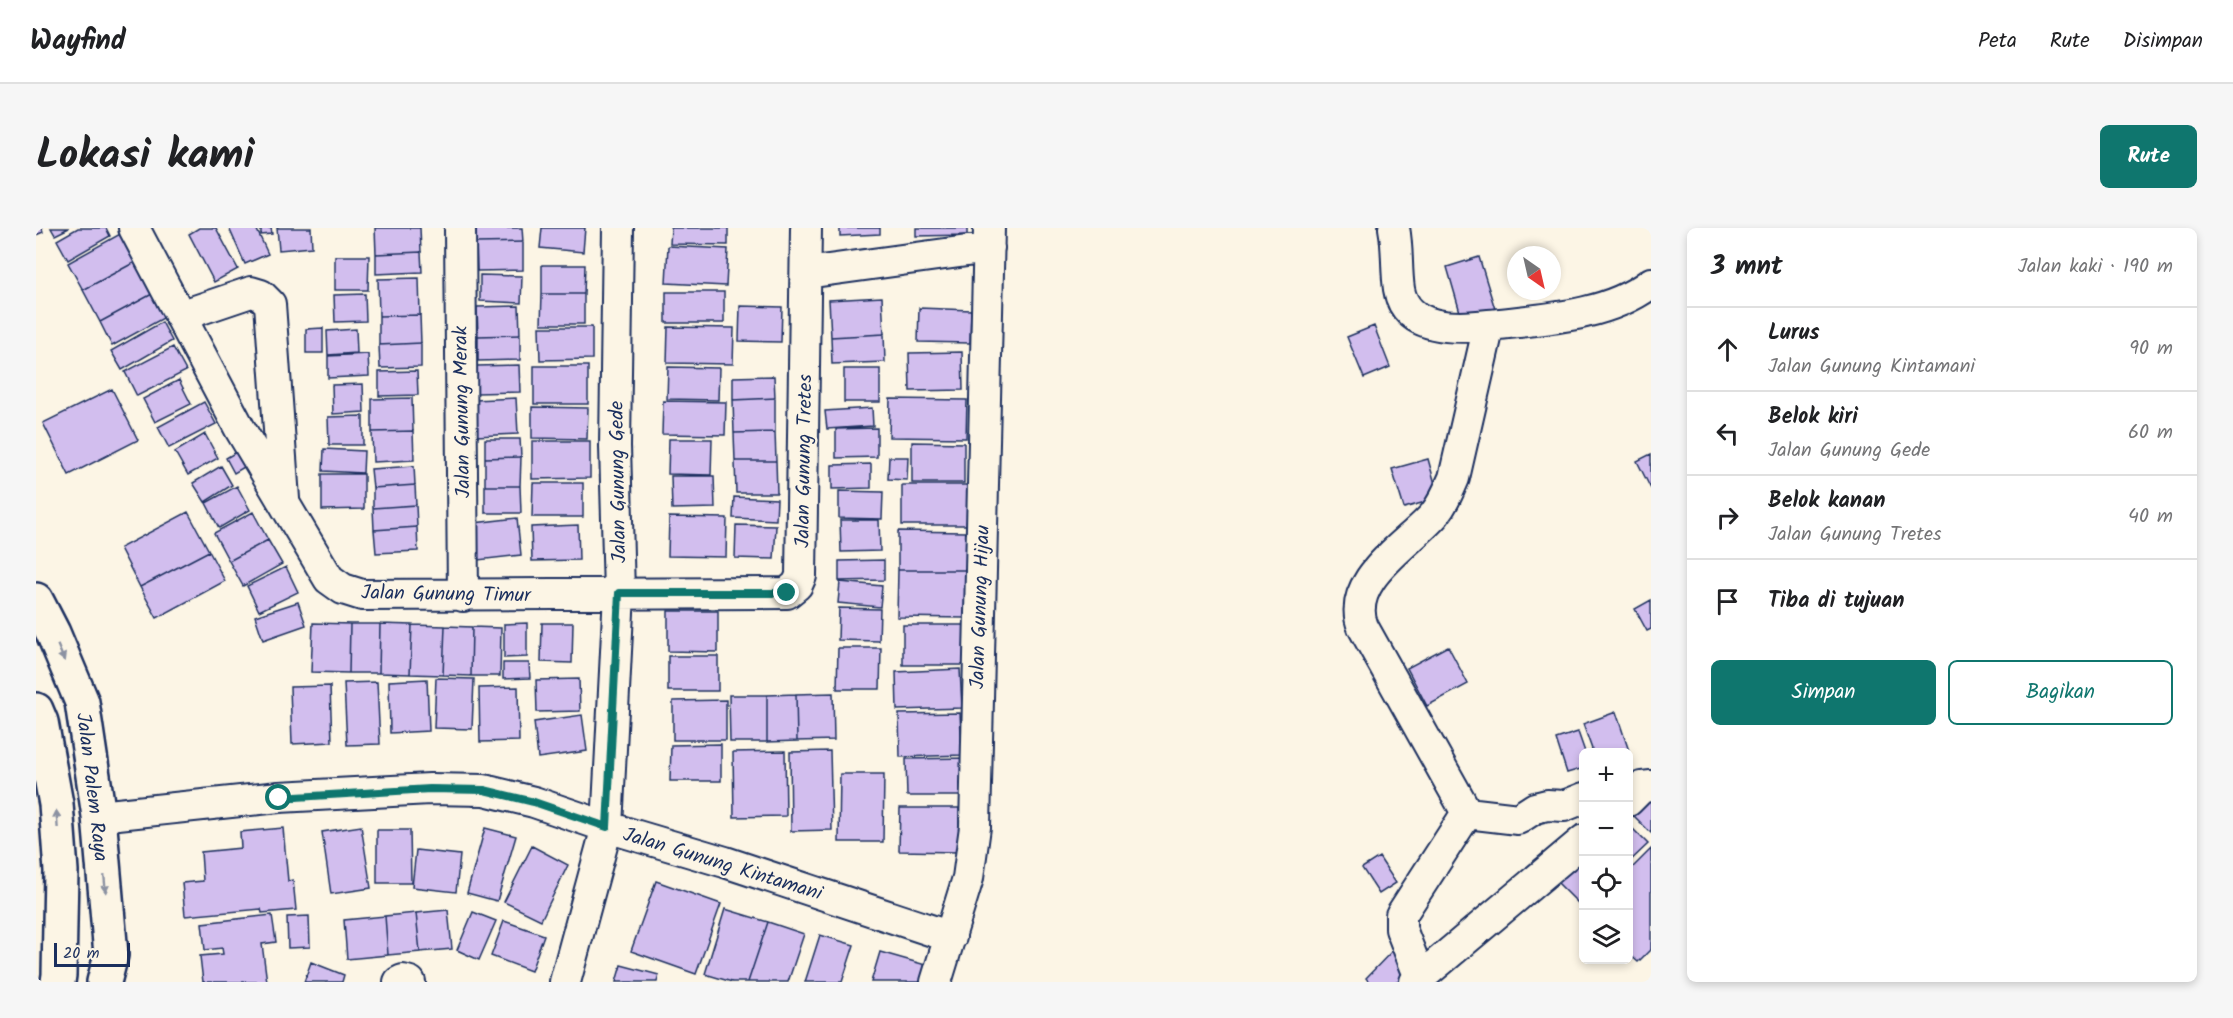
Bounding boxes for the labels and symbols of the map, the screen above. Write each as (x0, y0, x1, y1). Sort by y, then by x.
north arrow (1507, 246, 1561, 300)
street label: Jalan Gunung Merak (445, 325, 480, 498)
street label: Jalan Gunung Tretes (787, 374, 823, 548)
street label: Jalan Gunung Gede (602, 401, 636, 563)
street label: Jalan Gunung Hijau (962, 524, 1000, 690)
street label: Jalan Gunung Timur (361, 578, 532, 613)
route end (773, 579, 799, 605)
one-way arrow (57, 644, 66, 662)
street label: Jalan Palem Raya (66, 711, 116, 863)
route start (265, 784, 291, 810)
one-way arrow (53, 809, 62, 828)
street label: Jalan Gunung Kintamani (619, 819, 827, 911)
one-way arrow (100, 875, 110, 894)
scale bar (54, 940, 130, 968)

